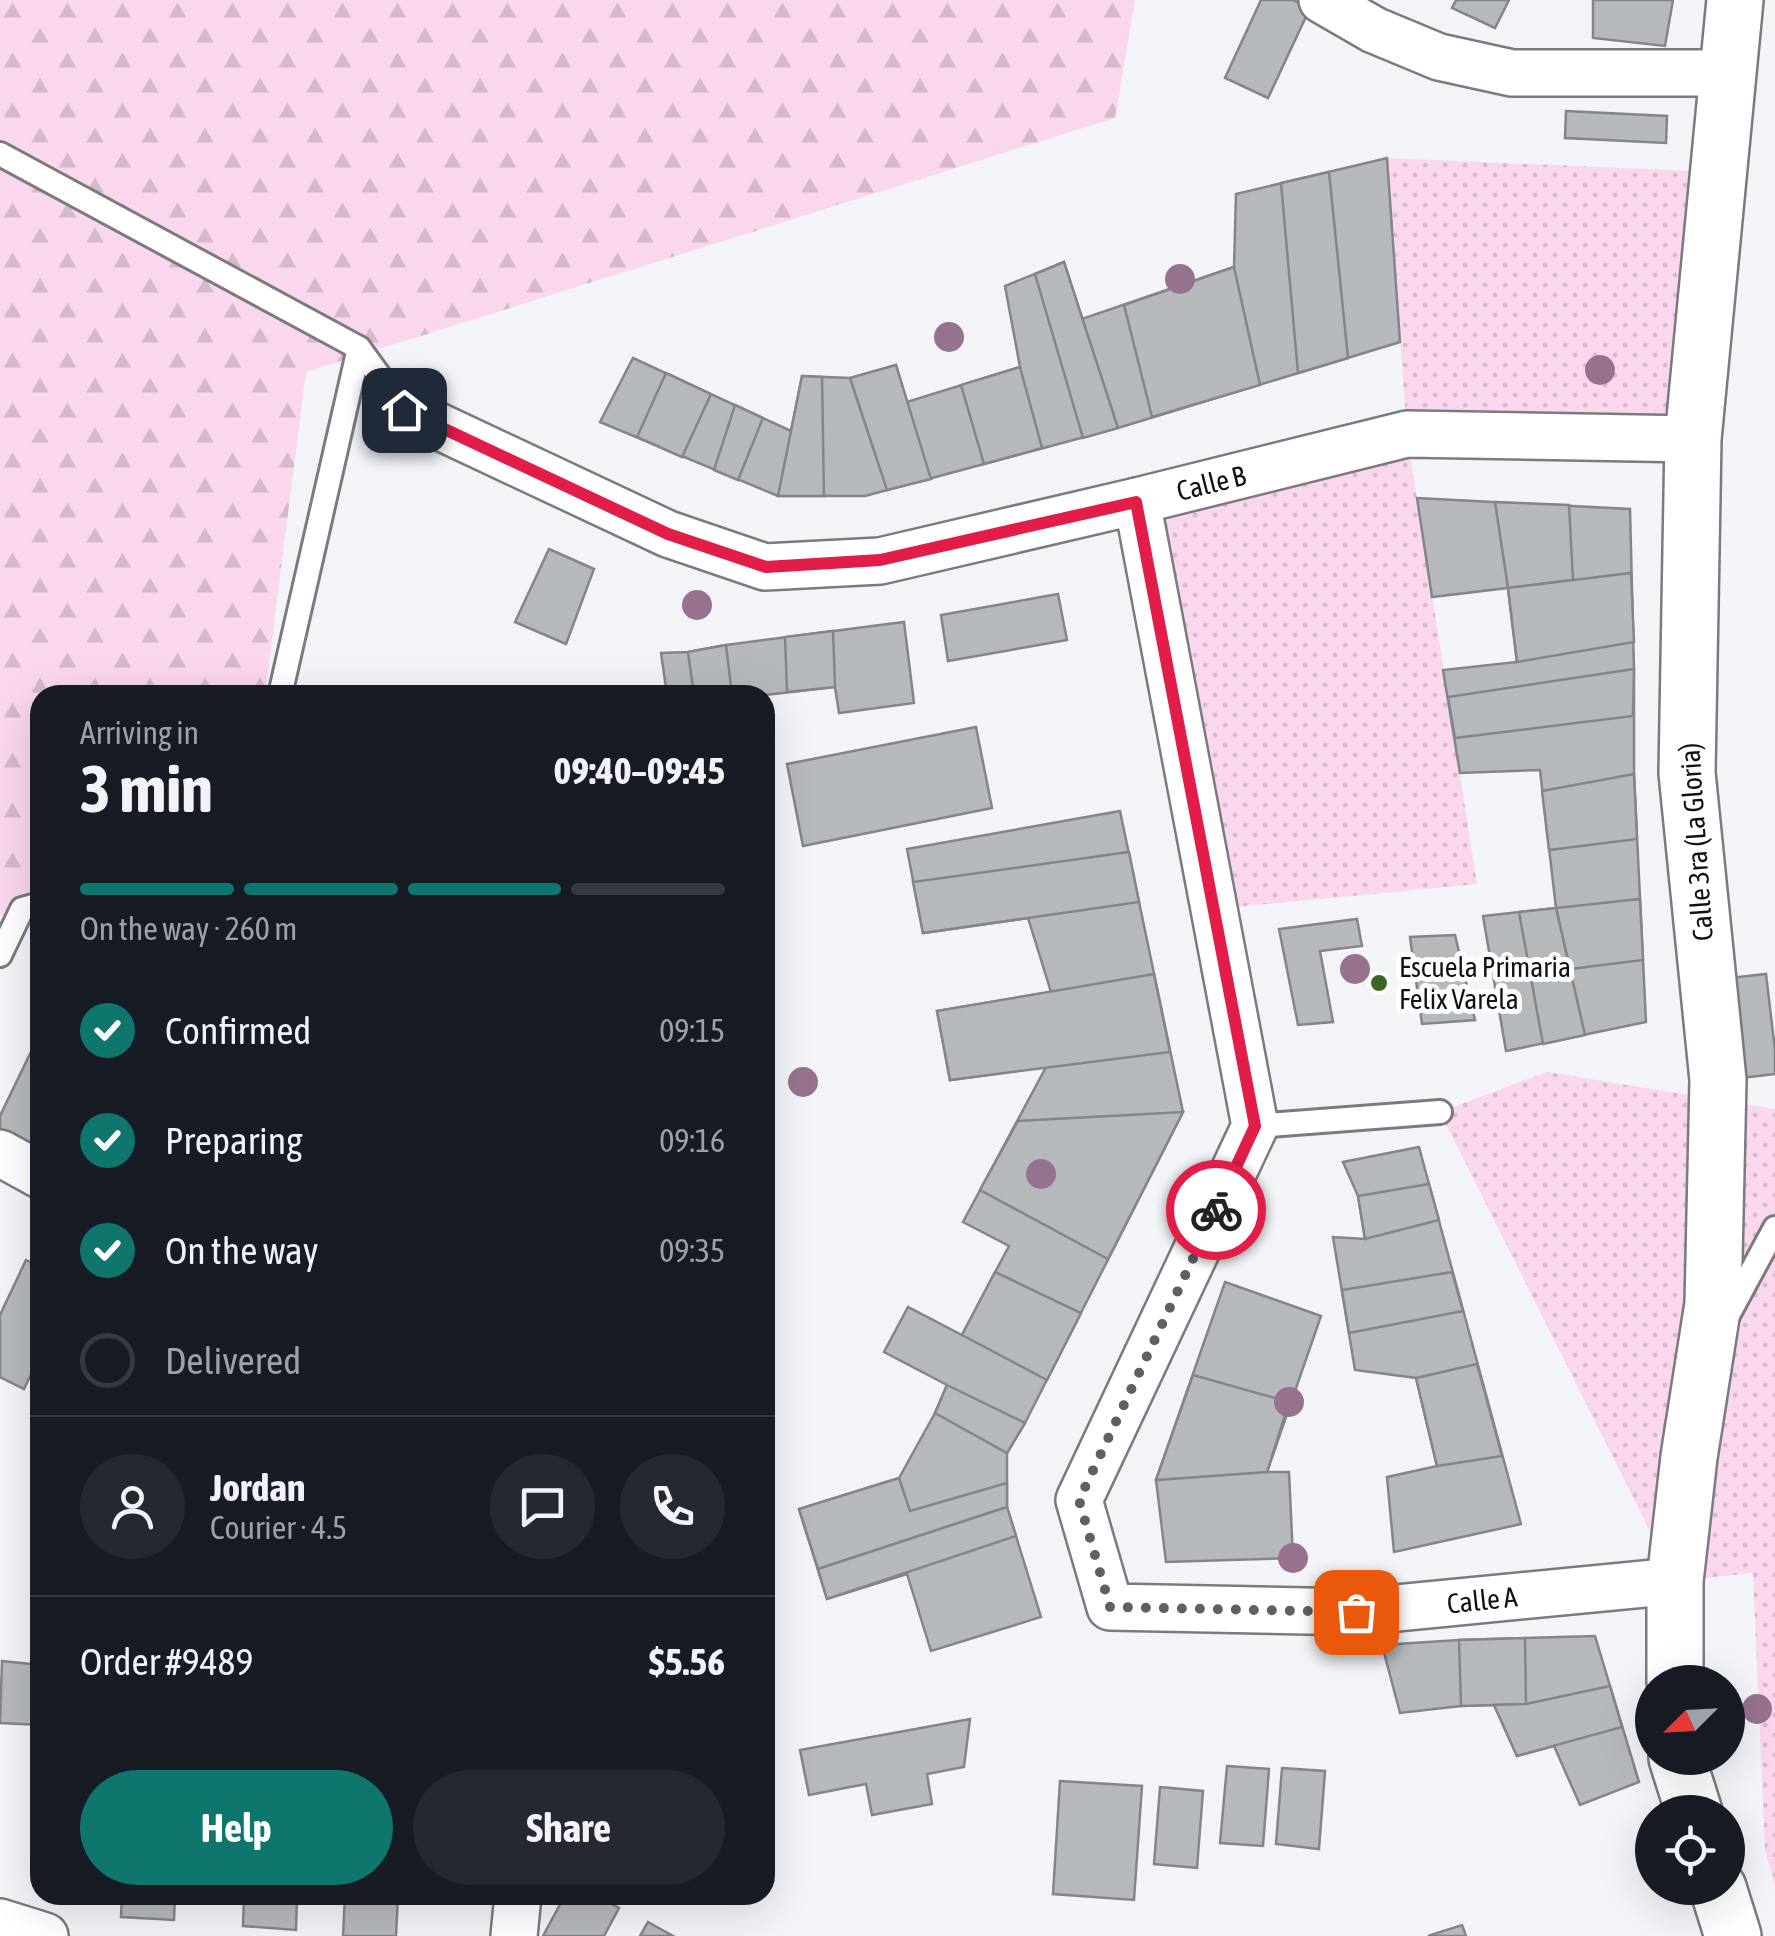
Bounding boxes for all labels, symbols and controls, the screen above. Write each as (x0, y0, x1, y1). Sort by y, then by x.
pin (362, 368, 447, 453)
icon: home (377, 383, 432, 438)
street label: Calle B (1173, 459, 1249, 507)
text: Arriving in (80, 714, 199, 751)
street label: Calle 3ra (La Gloria) (1673, 742, 1719, 942)
text: 09:40–09:45 (553, 749, 725, 792)
text: 3 min (80, 751, 213, 826)
text: On the way · 260 m (80, 910, 297, 947)
place label: Escuela Primaria Felix Varela (1399, 951, 1571, 1015)
marker: Escuela Primaria Felix Varela (1368, 972, 1390, 994)
icon: check (80, 1003, 135, 1058)
text: Confirmed (165, 1009, 311, 1052)
text: 09:15 (659, 1012, 725, 1049)
icon: check (80, 1113, 135, 1168)
text: Preparing (165, 1119, 303, 1162)
text: 09:16 (659, 1122, 725, 1159)
courier (1166, 1160, 1266, 1260)
icon: bike (1189, 1183, 1244, 1238)
icon: check (80, 1223, 135, 1278)
text: On the way (165, 1229, 318, 1272)
text: 09:35 (659, 1232, 725, 1269)
text: Delivered (165, 1339, 301, 1382)
button: person (80, 1454, 185, 1559)
button: chat (490, 1454, 595, 1559)
button: phone (620, 1454, 725, 1559)
text: Jordan (210, 1466, 305, 1509)
text: Courier · 4.5 (210, 1509, 347, 1546)
pin (1314, 1570, 1399, 1655)
street label: Calle A (1445, 1580, 1519, 1620)
icon: bag (1329, 1585, 1384, 1640)
text: Order #9489 (80, 1640, 253, 1683)
text: $5.56 (649, 1640, 725, 1683)
north arrow (1635, 1665, 1745, 1775)
map controls (1635, 1665, 1745, 1905)
button: Help (80, 1770, 393, 1885)
button: Share (413, 1770, 725, 1885)
button: locate (1635, 1795, 1745, 1905)

